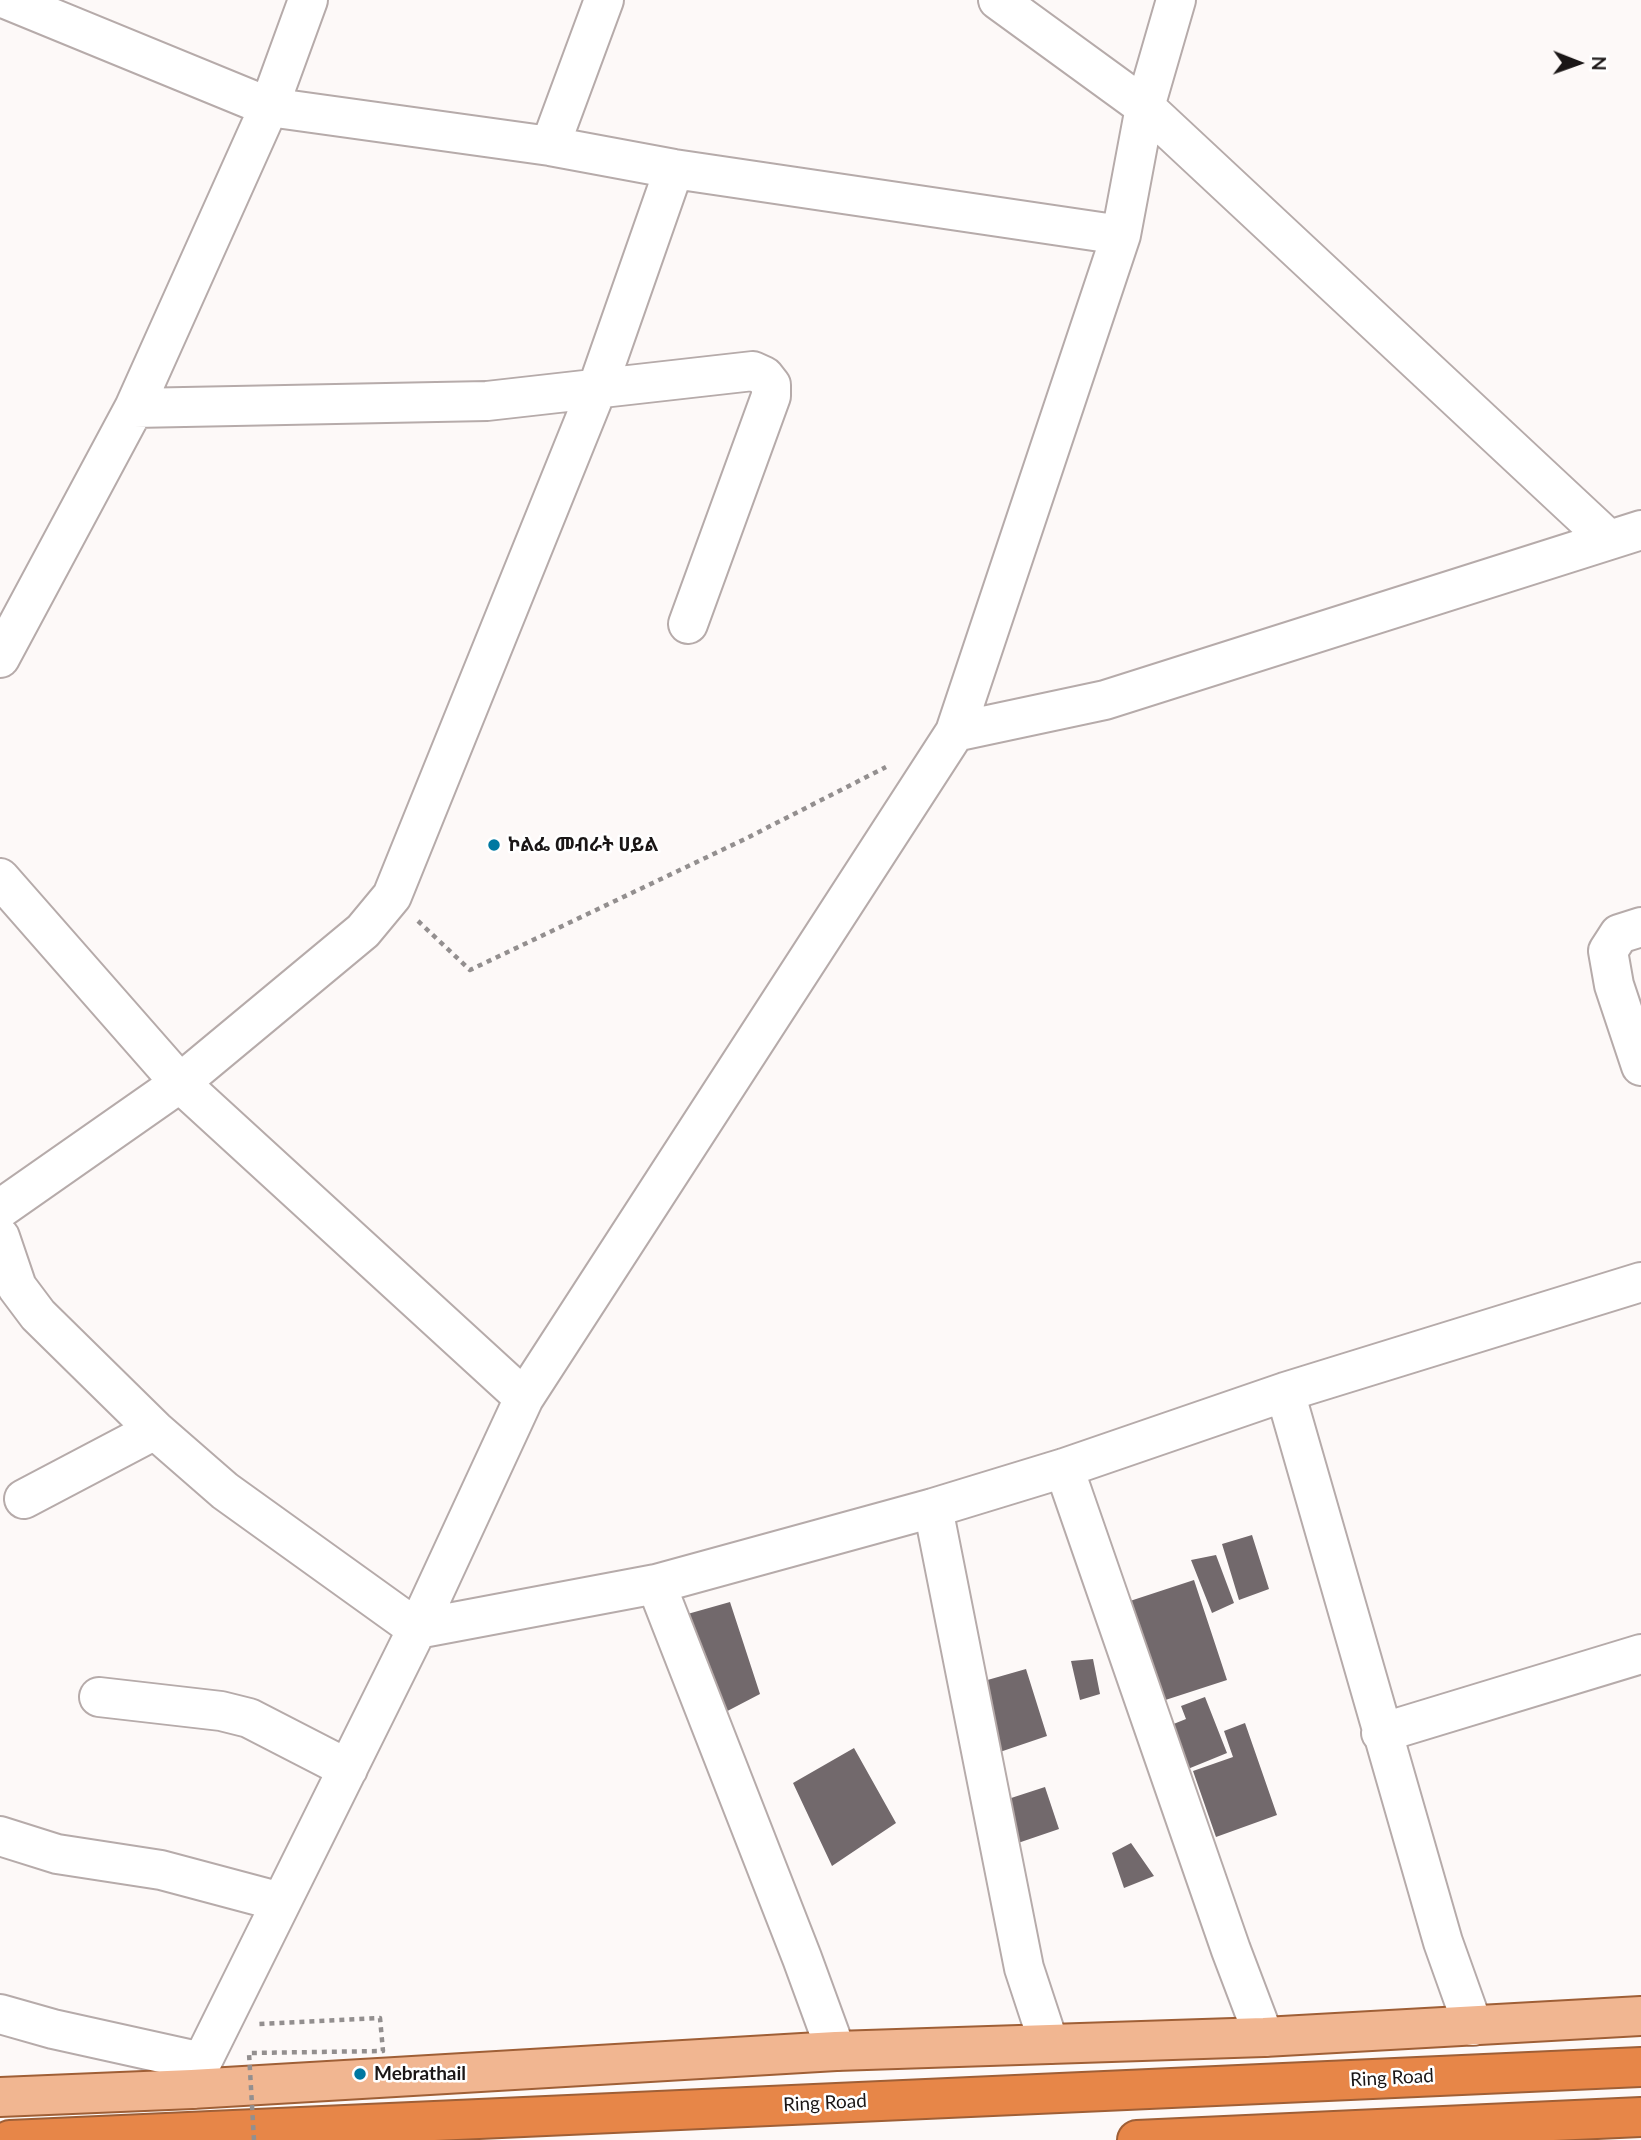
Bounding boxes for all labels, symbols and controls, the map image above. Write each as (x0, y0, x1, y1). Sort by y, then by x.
north arrow (1543, 28, 1613, 98)
text: N (1588, 56, 1611, 71)
place label: ኮልፌ መብራት ሀይል (508, 834, 658, 856)
marker: ኮልፌ መብራት ሀይል (486, 837, 502, 853)
place label: Mebrathail (374, 2063, 466, 2085)
street label: Ring Road (1350, 2064, 1434, 2092)
marker: Mebrathail (352, 2066, 368, 2082)
street label: Ring Road (783, 2089, 867, 2117)

